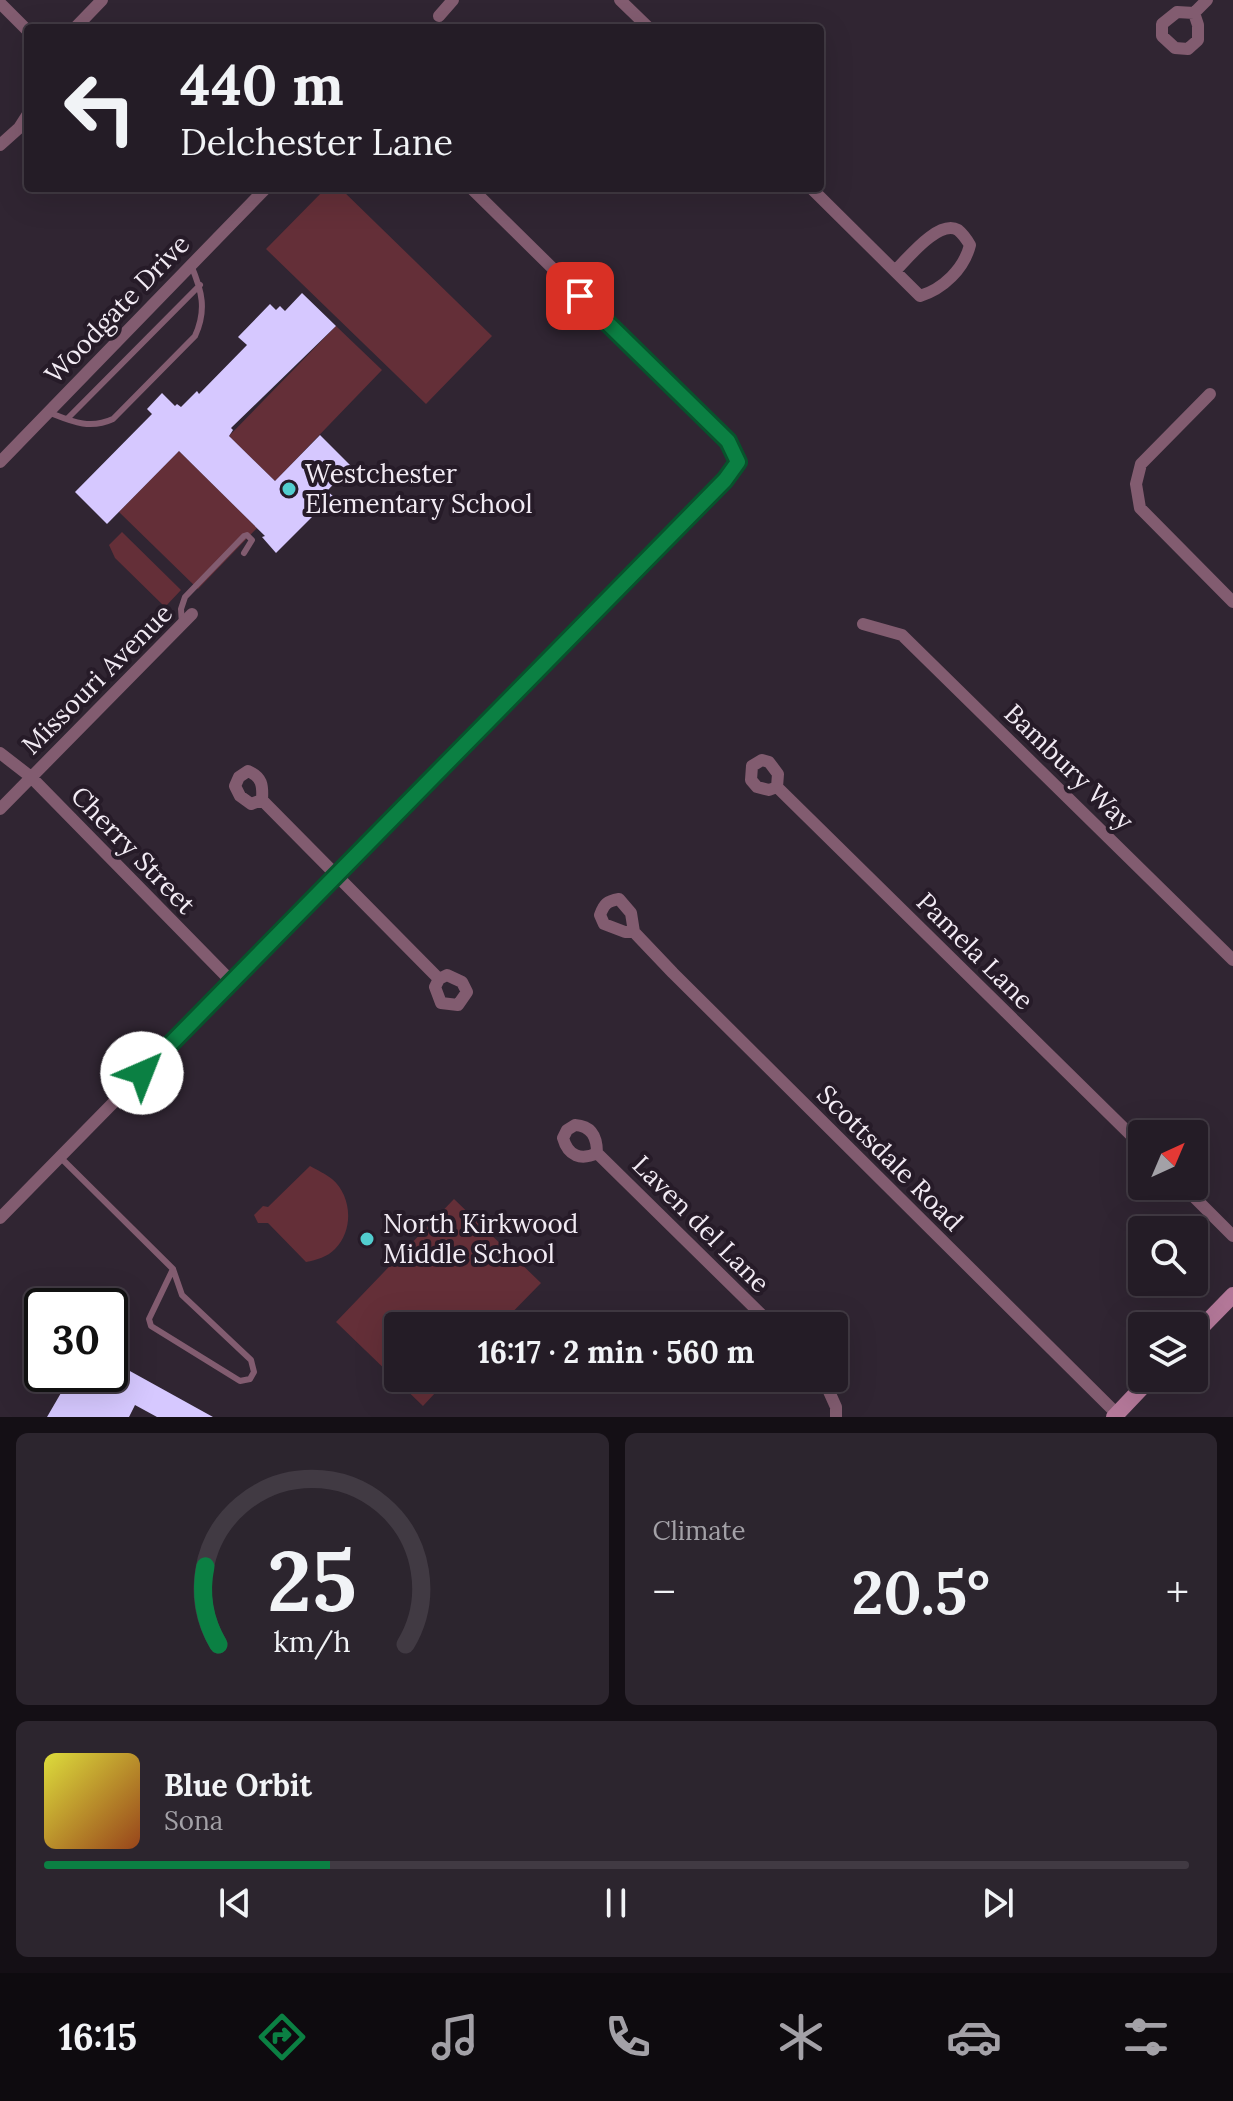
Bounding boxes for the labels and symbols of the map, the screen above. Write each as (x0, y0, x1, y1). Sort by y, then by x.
street label: Woodgate Drive (37, 227, 196, 390)
pin (546, 262, 614, 330)
place label: Westchester Elementary School (305, 457, 533, 520)
marker: Westchester Elementary School (280, 480, 298, 498)
street label: Missouri Avenue (14, 596, 179, 761)
street label: Bambury Way (998, 697, 1141, 837)
street label: Cherry Street (64, 779, 203, 920)
street label: Pamela Lane (910, 885, 1041, 1016)
position arrow (100, 1031, 184, 1115)
street label: Scottsdale Road (810, 1078, 970, 1238)
north arrow (1128, 1120, 1208, 1200)
street label: Laven del Lane (626, 1148, 777, 1299)
place label: North Kirkwood Middle School (383, 1207, 578, 1270)
marker: North Kirkwood Middle School (358, 1230, 376, 1248)
speed limit sign: 30 (24, 1288, 128, 1392)

